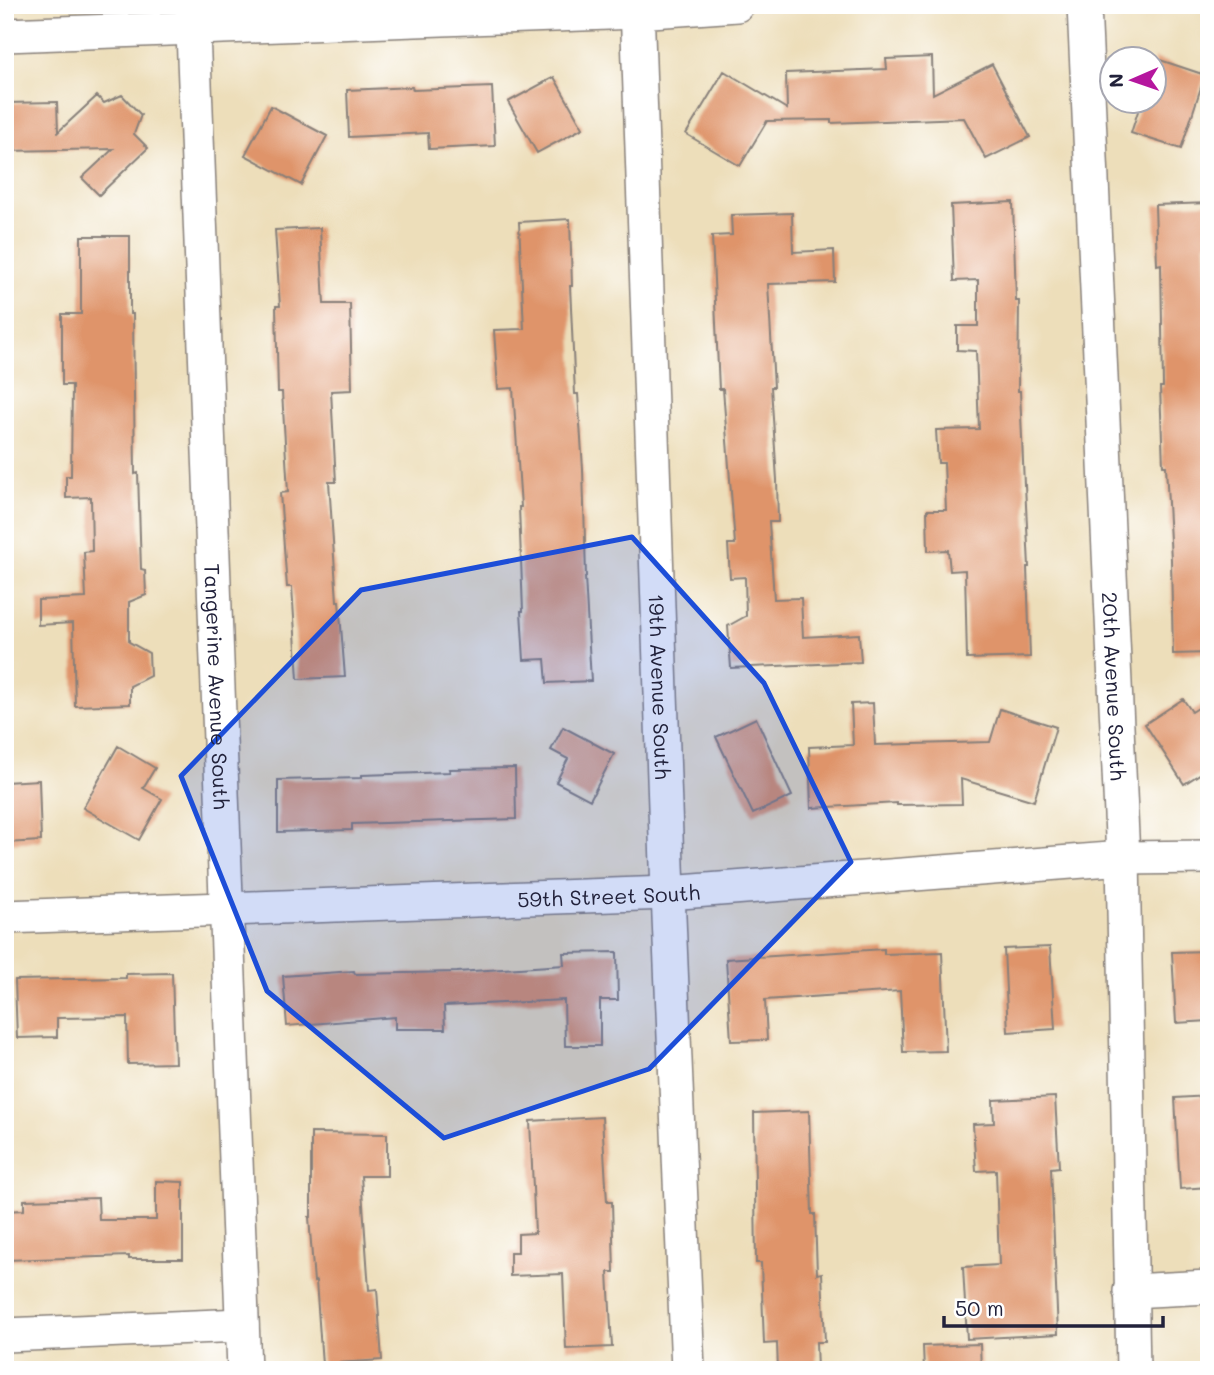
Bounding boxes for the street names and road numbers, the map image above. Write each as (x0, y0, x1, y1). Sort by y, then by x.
street label: Tangerine Avenue South (200, 563, 236, 810)
street label: 20th Avenue South (1097, 591, 1133, 781)
street label: 19th Avenue South (644, 593, 678, 780)
street label: 59th Street South (517, 877, 701, 912)

